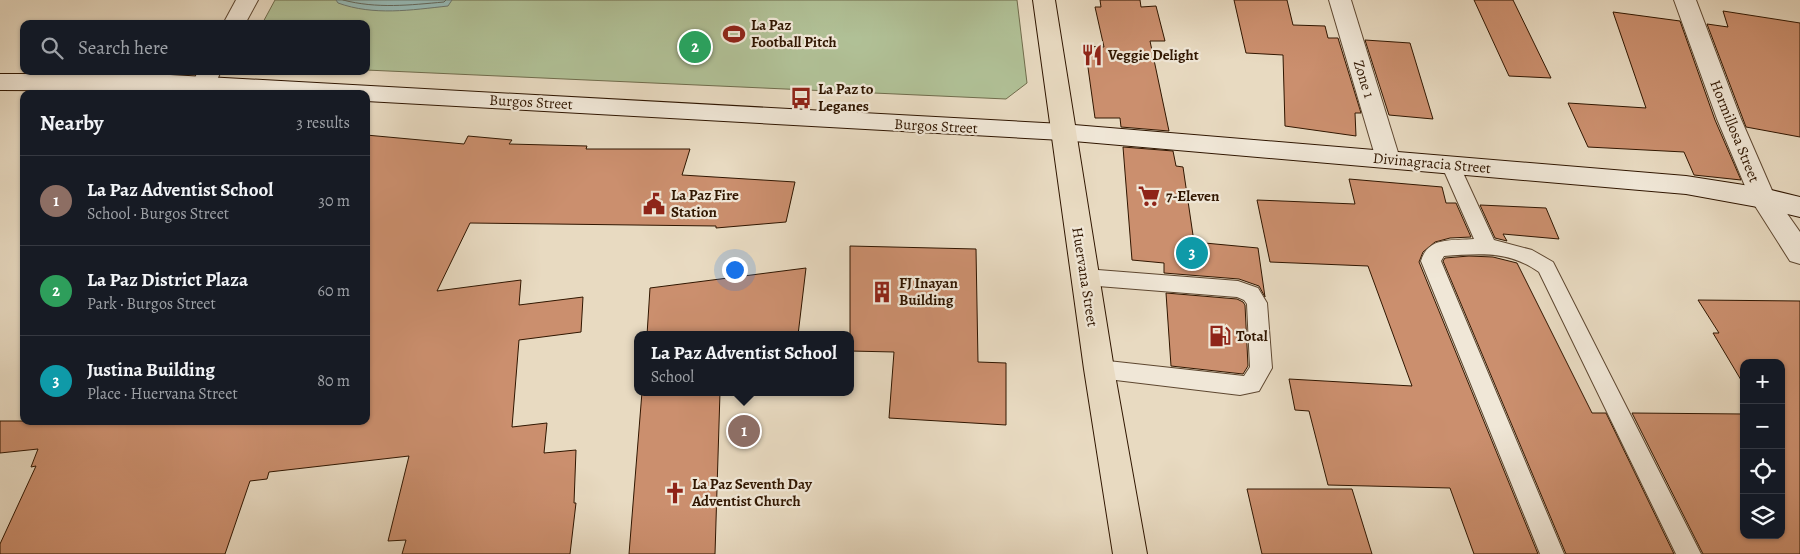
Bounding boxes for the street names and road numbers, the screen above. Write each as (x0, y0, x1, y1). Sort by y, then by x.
street label: Zone 1 (1349, 58, 1379, 100)
street label: Hormillosa Street (1705, 77, 1765, 185)
street label: Burgos Street (489, 90, 573, 114)
street label: Burgos Street (894, 114, 978, 138)
street label: Divinagracia Street (1372, 148, 1492, 178)
street label: Huervana Street (1067, 226, 1103, 328)

